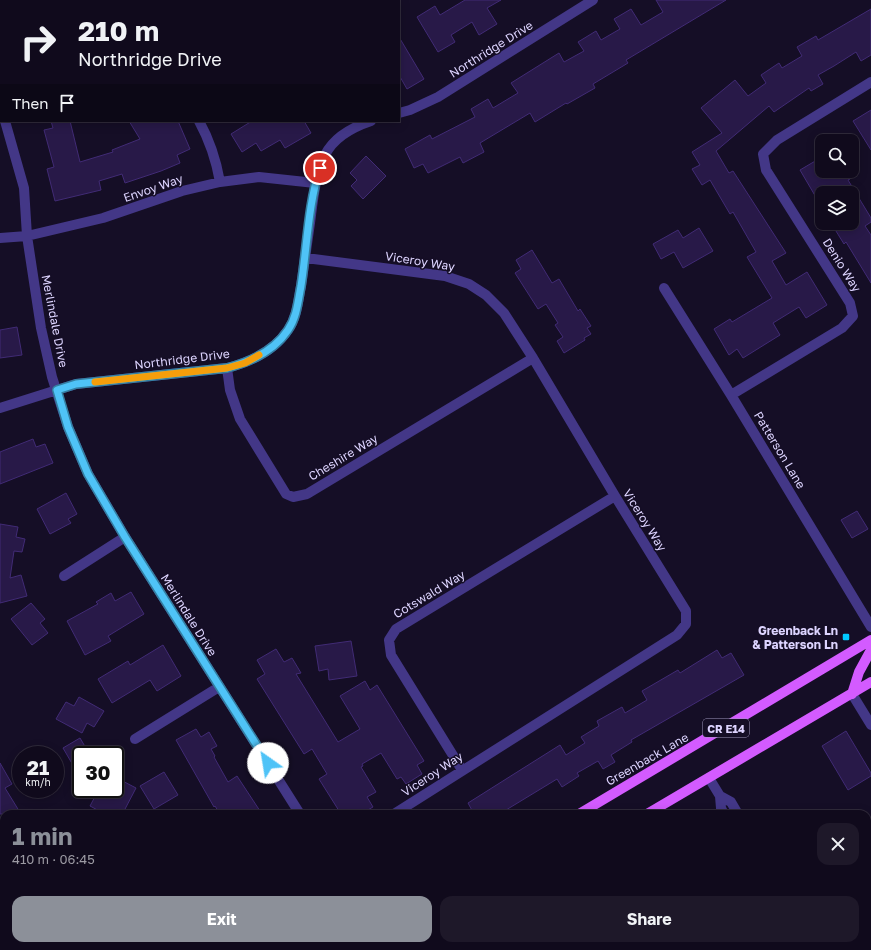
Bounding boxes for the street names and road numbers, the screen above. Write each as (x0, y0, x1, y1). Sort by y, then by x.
street label: Northridge Drive (446, 17, 536, 81)
street label: Envoy Way (121, 171, 185, 205)
street label: Denio Way (820, 235, 865, 295)
street label: Viceroy Way (384, 248, 456, 274)
street label: Merlindale Drive (39, 273, 71, 369)
street label: Northridge Drive (134, 346, 230, 372)
street label: Patterson Lane (751, 409, 809, 491)
street label: Cheshire Way (306, 430, 381, 484)
street label: Viceroy Way (620, 486, 670, 554)
street label: Cotswald Way (390, 567, 468, 621)
street label: Merlindale Drive (158, 571, 220, 659)
road number: CR E14 (703, 719, 749, 737)
street label: Greenback Lane (603, 729, 691, 789)
street label: Viceroy Way (398, 748, 466, 799)

